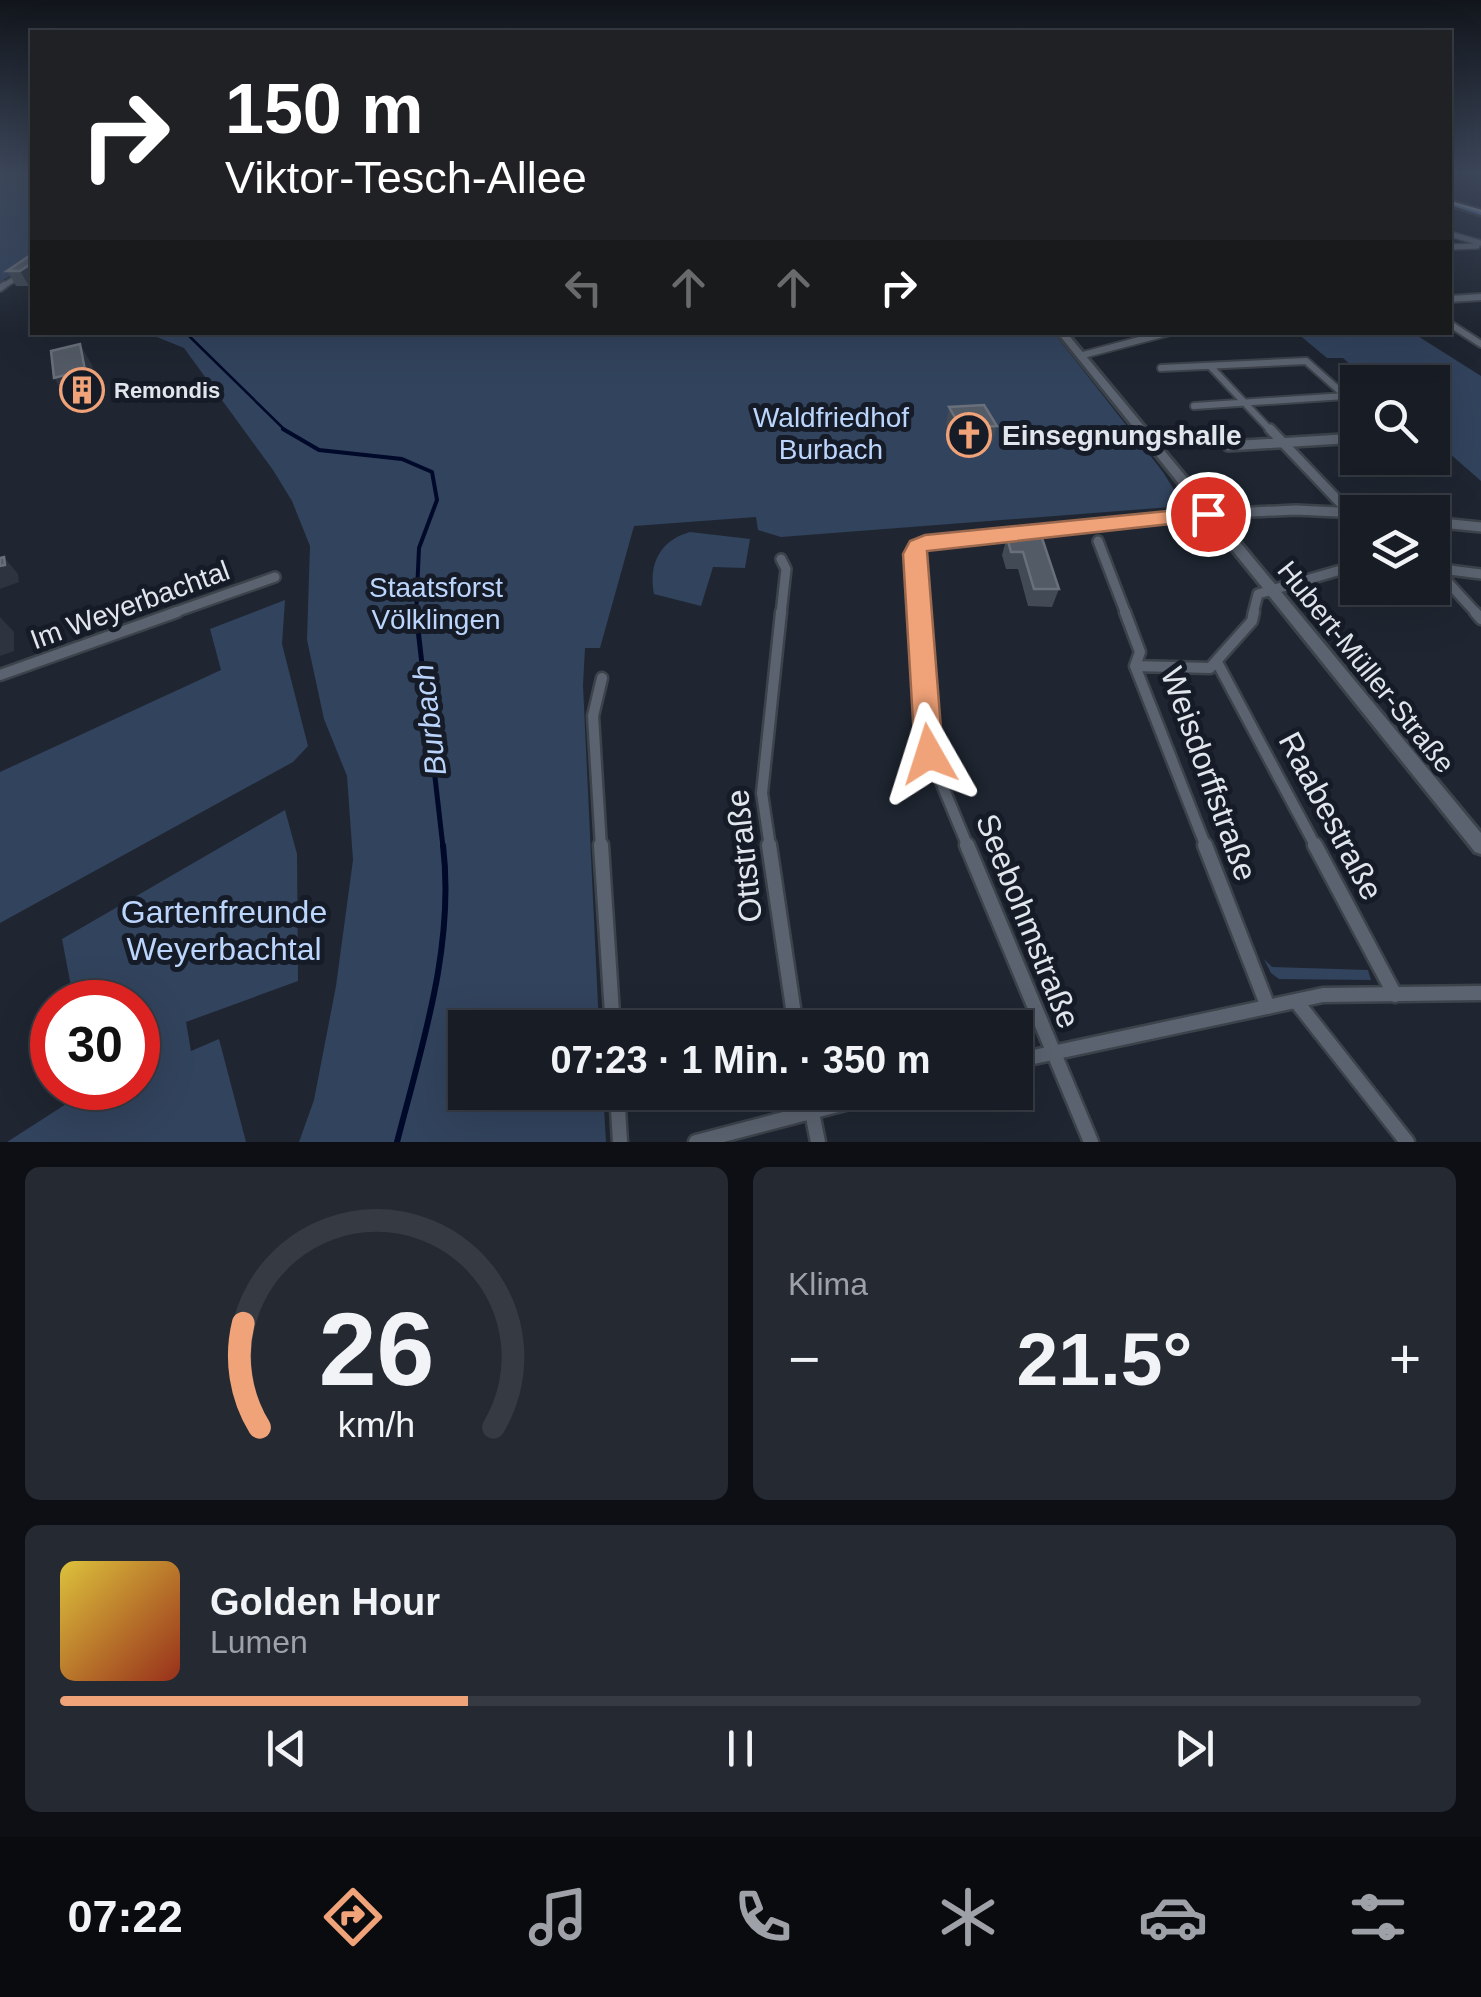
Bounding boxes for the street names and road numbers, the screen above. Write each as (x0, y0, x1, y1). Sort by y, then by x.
street label: Im Weyerbachtal (26, 555, 234, 655)
street label: Hubert-Müller-Straße (1271, 555, 1461, 779)
street label: Weisdorffstraße (1154, 662, 1264, 886)
street label: Raabestraße (1272, 726, 1390, 906)
street label: Ottstraße (719, 788, 769, 924)
street label: Seebohmstraße (969, 809, 1087, 1033)

